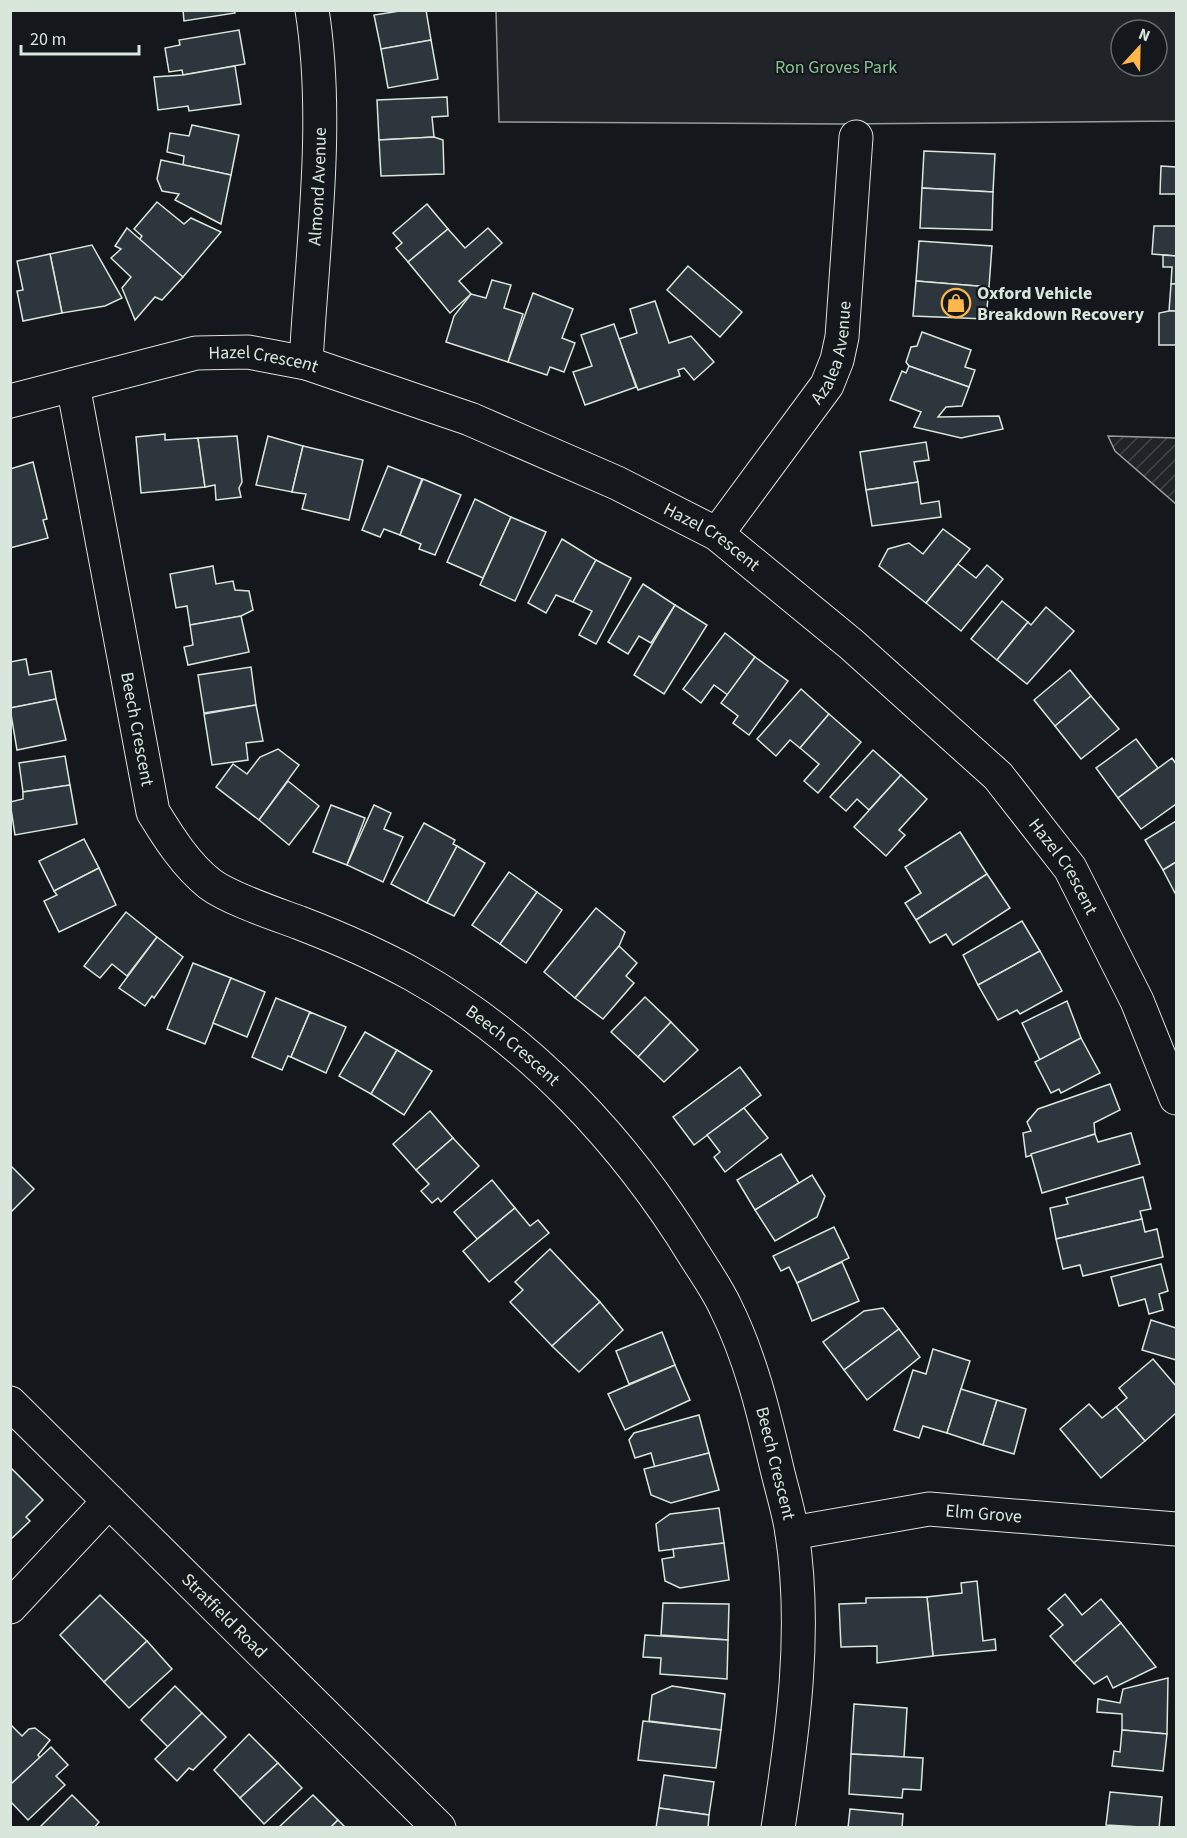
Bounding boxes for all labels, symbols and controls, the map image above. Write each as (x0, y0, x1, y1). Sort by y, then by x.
scale bar (21, 18, 140, 56)
north arrow (1109, 18, 1169, 78)
text: N (1135, 23, 1153, 47)
text: 20 m (30, 27, 66, 52)
park label: Ron Groves Park (775, 55, 897, 80)
street label: Almond Avenue (302, 127, 333, 246)
place label: Oxford Vehicle Breakdown Recovery (977, 281, 1145, 327)
shop icon: Oxford Vehicle Breakdown Recovery (940, 287, 972, 319)
street label: Azalea Avenue (805, 300, 857, 410)
street label: Hazel Crescent (208, 340, 322, 379)
street label: Hazel Crescent (659, 497, 765, 577)
street label: Beech Crescent (114, 670, 160, 788)
street label: Hazel Crescent (1023, 813, 1104, 919)
street label: Beech Crescent (460, 999, 565, 1092)
street label: Beech Crescent (749, 1404, 801, 1522)
street label: Elm Grove (944, 1498, 1023, 1529)
street label: Stratfield Road (176, 1568, 273, 1664)

